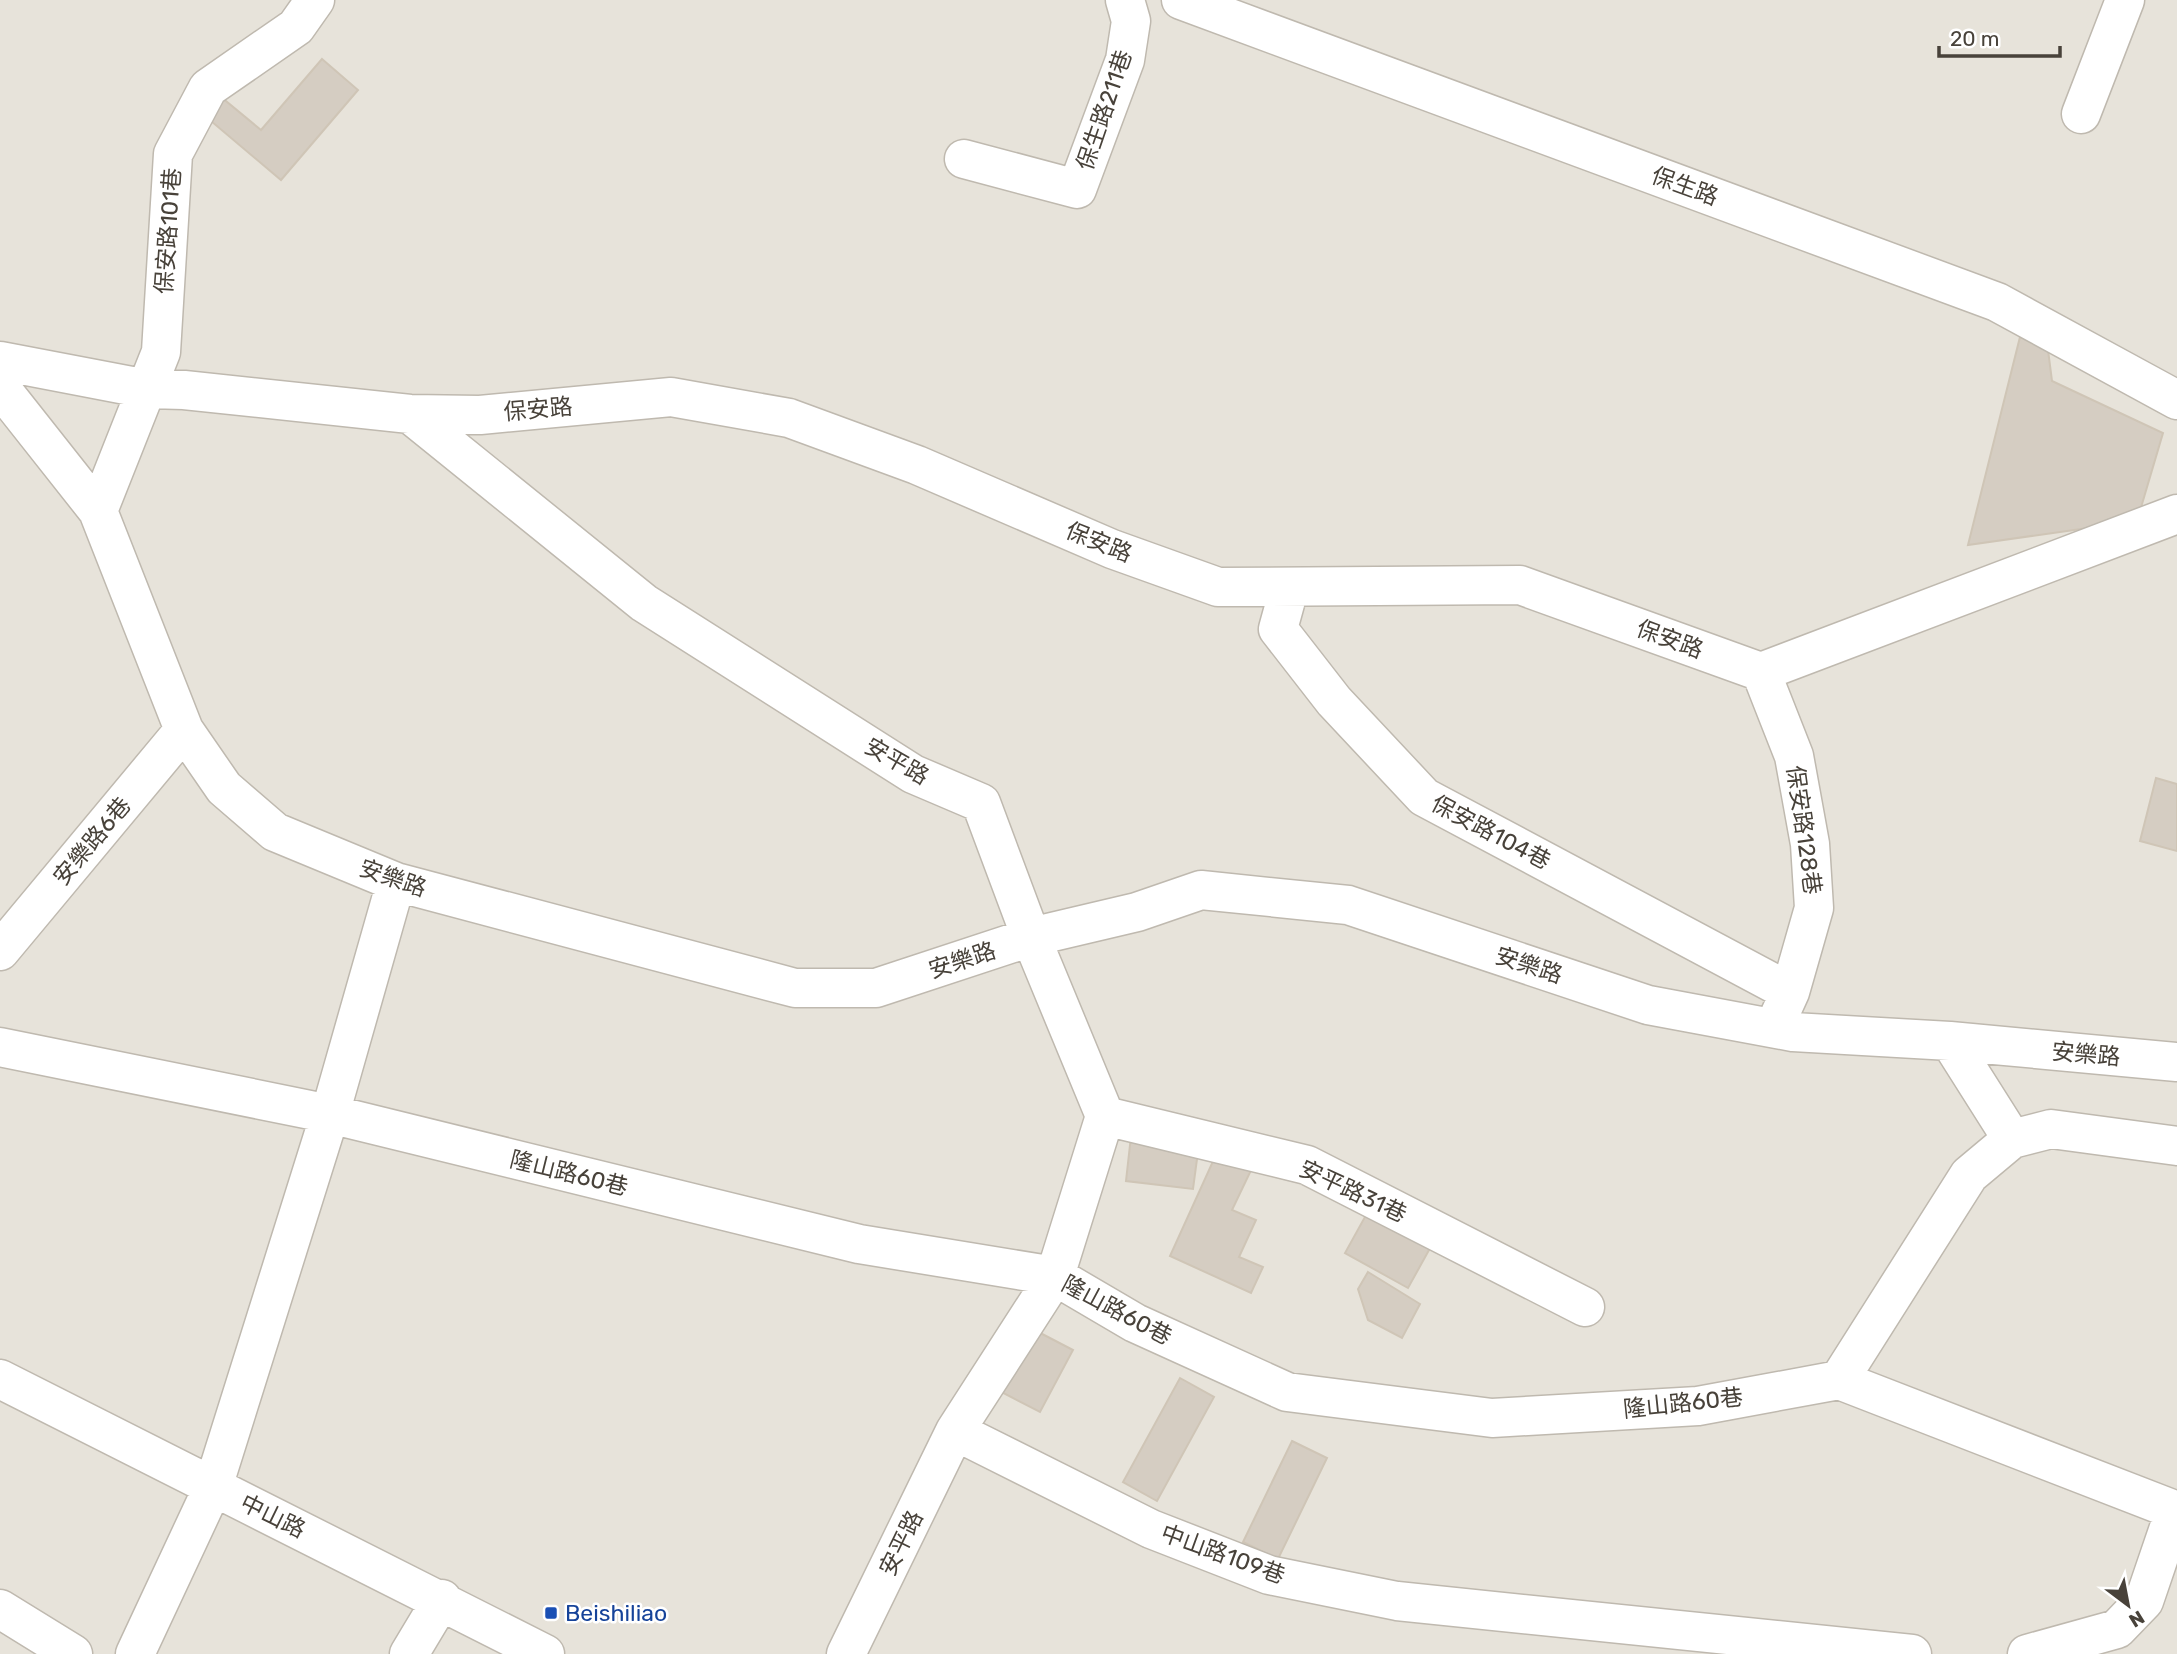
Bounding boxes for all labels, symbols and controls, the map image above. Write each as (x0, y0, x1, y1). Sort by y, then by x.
scale bar (1939, 14, 2060, 58)
text: 20 m (1950, 26, 1999, 51)
street label: 保生路211巷 (1070, 46, 1138, 174)
street label: 保生路 (1648, 161, 1722, 211)
street label: 保安路101巷 (150, 167, 186, 295)
street label: 保安路 (502, 392, 574, 426)
street label: 保安路 (1062, 516, 1136, 568)
street label: 保安路 (1633, 614, 1707, 664)
street label: 安平路 (860, 732, 934, 790)
street label: 保安路128巷 (1781, 764, 1827, 896)
street label: 保安路104巷 (1427, 789, 1555, 875)
street label: 安樂路6巷 (47, 791, 137, 891)
street label: 安樂路 (356, 854, 430, 902)
street label: 安樂路 (925, 936, 999, 984)
street label: 安樂路 (1492, 941, 1566, 989)
street label: 安樂路 (2050, 1037, 2122, 1071)
street label: 隆山路60巷 (507, 1145, 631, 1201)
street label: 安平路31巷 (1295, 1154, 1411, 1228)
street label: 隆山路60巷 (1057, 1269, 1177, 1351)
street label: 隆山路60巷 (1622, 1383, 1744, 1423)
street label: 中山路 (236, 1488, 310, 1544)
street label: 安平路 (873, 1506, 929, 1580)
street label: 中山路109巷 (1157, 1519, 1289, 1589)
north arrow (2093, 1570, 2163, 1640)
place label: Beishiliao (565, 1599, 667, 1627)
marker: Beishiliao (543, 1605, 559, 1621)
text: N (2125, 1606, 2149, 1632)

